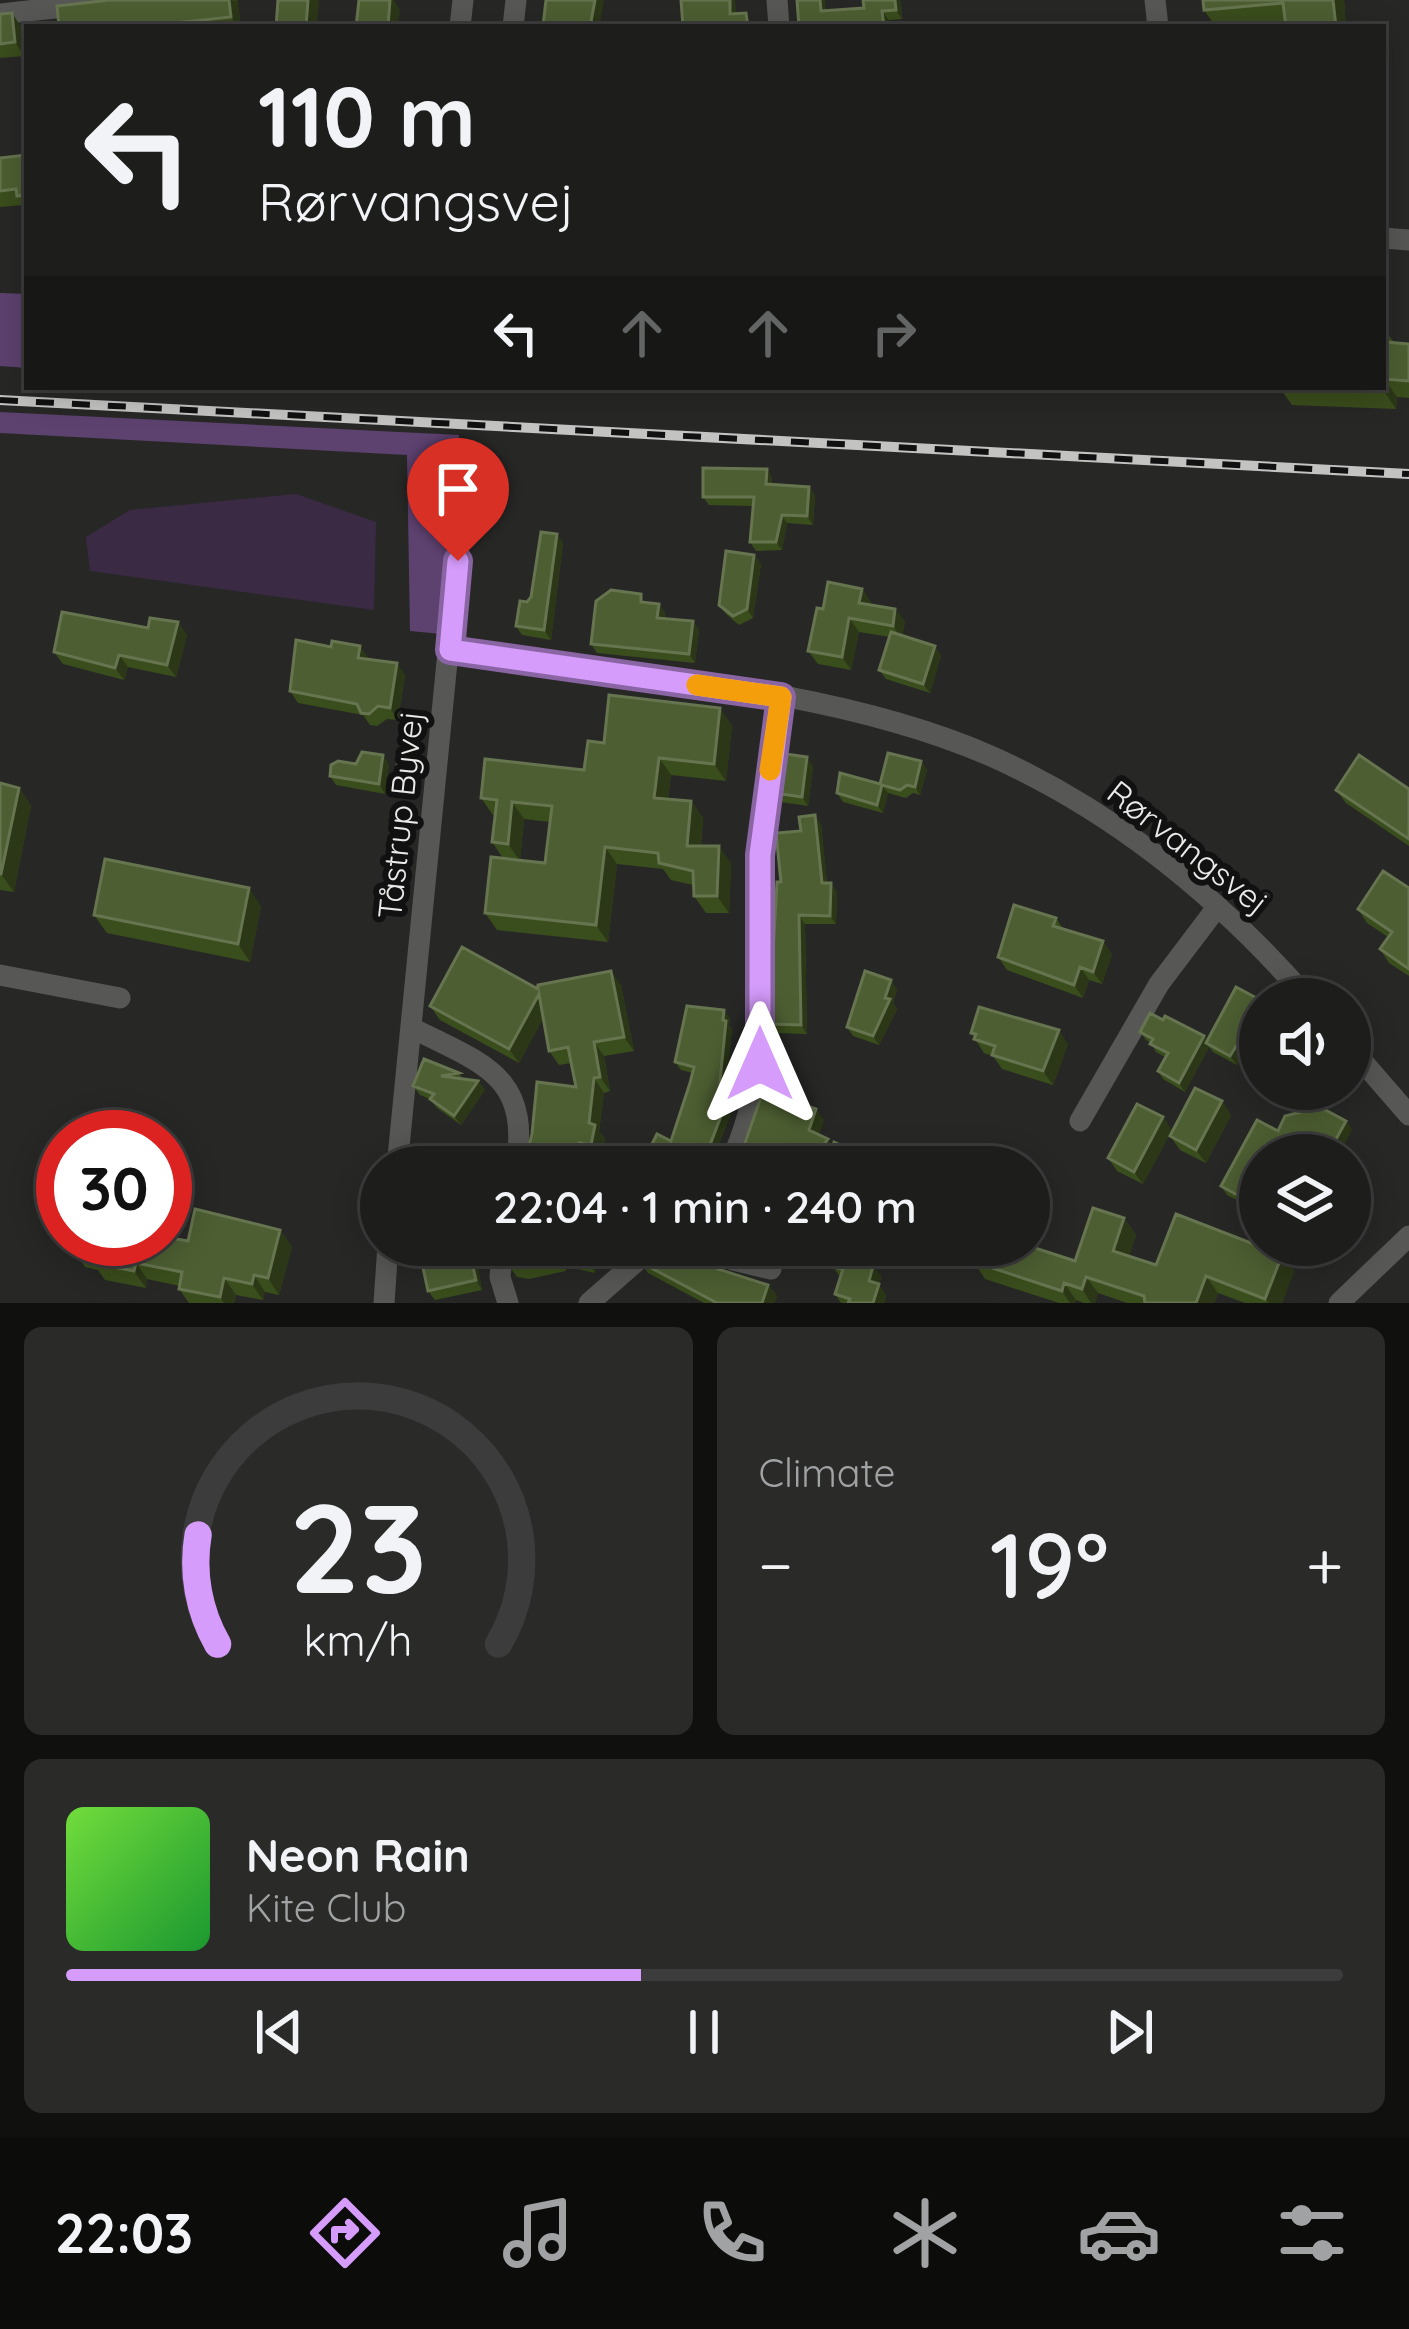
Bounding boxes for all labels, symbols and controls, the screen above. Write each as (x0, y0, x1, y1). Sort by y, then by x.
text: 110 m (258, 63, 476, 168)
icon: left (60, 72, 216, 228)
text: Rørvangsvej (258, 167, 575, 235)
icon: left (483, 300, 549, 366)
icon: ahead (609, 300, 675, 366)
icon: ahead (735, 300, 801, 366)
icon: right (861, 300, 927, 366)
pin (407, 438, 509, 561)
icon: arrive (425, 456, 491, 522)
street label: Tåstrup Byvej (368, 709, 431, 921)
street label: Rørvangsvej (1099, 771, 1277, 922)
map controls (1239, 978, 1371, 1266)
button: sound (1239, 978, 1371, 1110)
position arrow (697, 1001, 823, 1127)
speed limit sign: 30 (36, 1110, 192, 1266)
button: layers (1239, 1134, 1371, 1266)
text: 22:04 · 1 min · 240 m (493, 1178, 917, 1234)
text: Climate (759, 1448, 896, 1497)
text: 23 (289, 1468, 427, 1624)
text: 19° (990, 1508, 1109, 1621)
text: − (759, 1523, 793, 1606)
text: + (1306, 1523, 1343, 1606)
text: km/h (304, 1613, 413, 1667)
text: Neon Rain (246, 1827, 470, 1883)
text: Kite Club (246, 1883, 406, 1932)
icon: previous (246, 1999, 312, 2065)
icon: pause (671, 1999, 737, 2065)
icon: next (1097, 1999, 1163, 2065)
icon: directions (303, 2191, 387, 2275)
icon: music (496, 2191, 580, 2275)
icon: phone (690, 2191, 774, 2275)
icon: climate (883, 2191, 967, 2275)
icon: car (1077, 2191, 1161, 2275)
icon: filters (1270, 2191, 1354, 2275)
text: 22:03 (55, 2199, 193, 2267)

